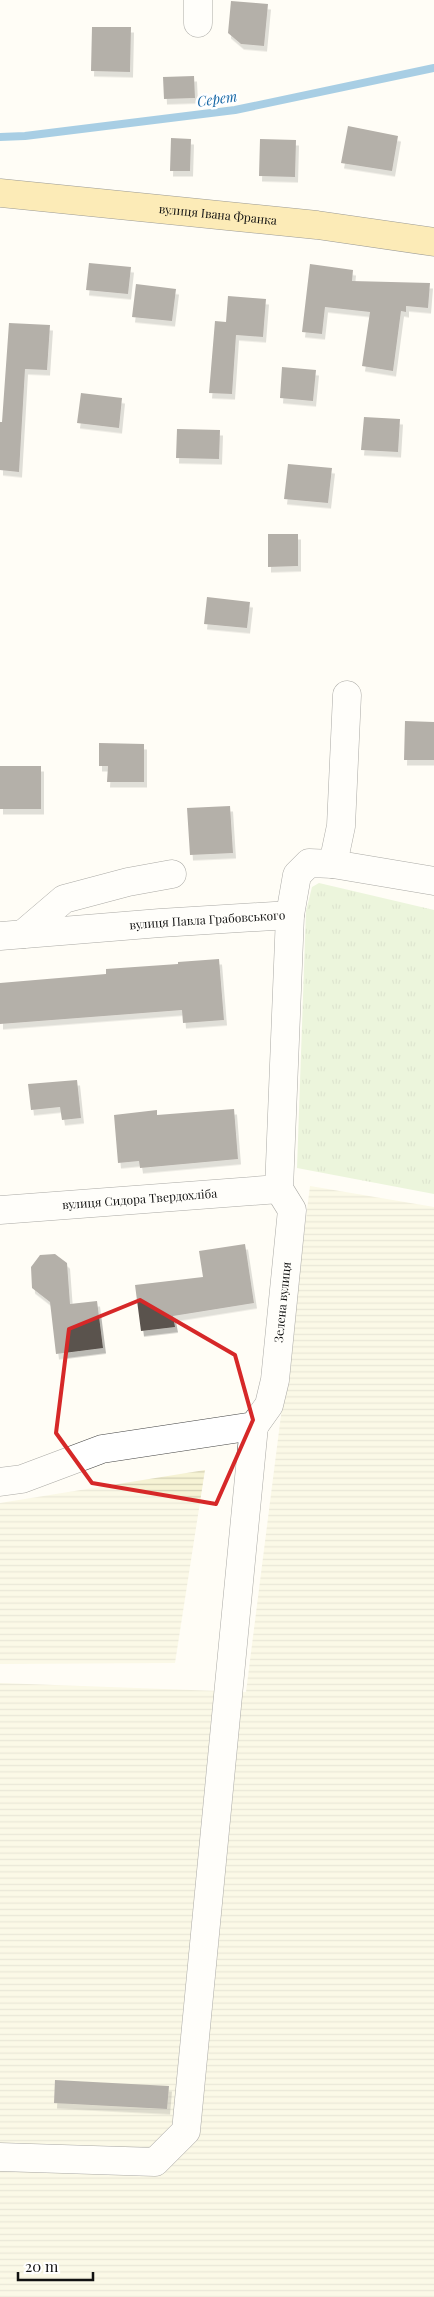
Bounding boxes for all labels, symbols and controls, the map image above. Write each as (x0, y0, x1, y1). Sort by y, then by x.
water label: Серет (196, 86, 238, 111)
street label: вулиця Івана Франка (158, 200, 278, 228)
street label: вулиця Павла Грабовського (129, 906, 286, 932)
street label: вулиця Сидора Твердохліба (61, 1185, 218, 1212)
street label: Зелена вулиця (270, 1261, 294, 1343)
scale bar (18, 2250, 92, 2282)
text: 20 m (25, 2256, 59, 2276)

